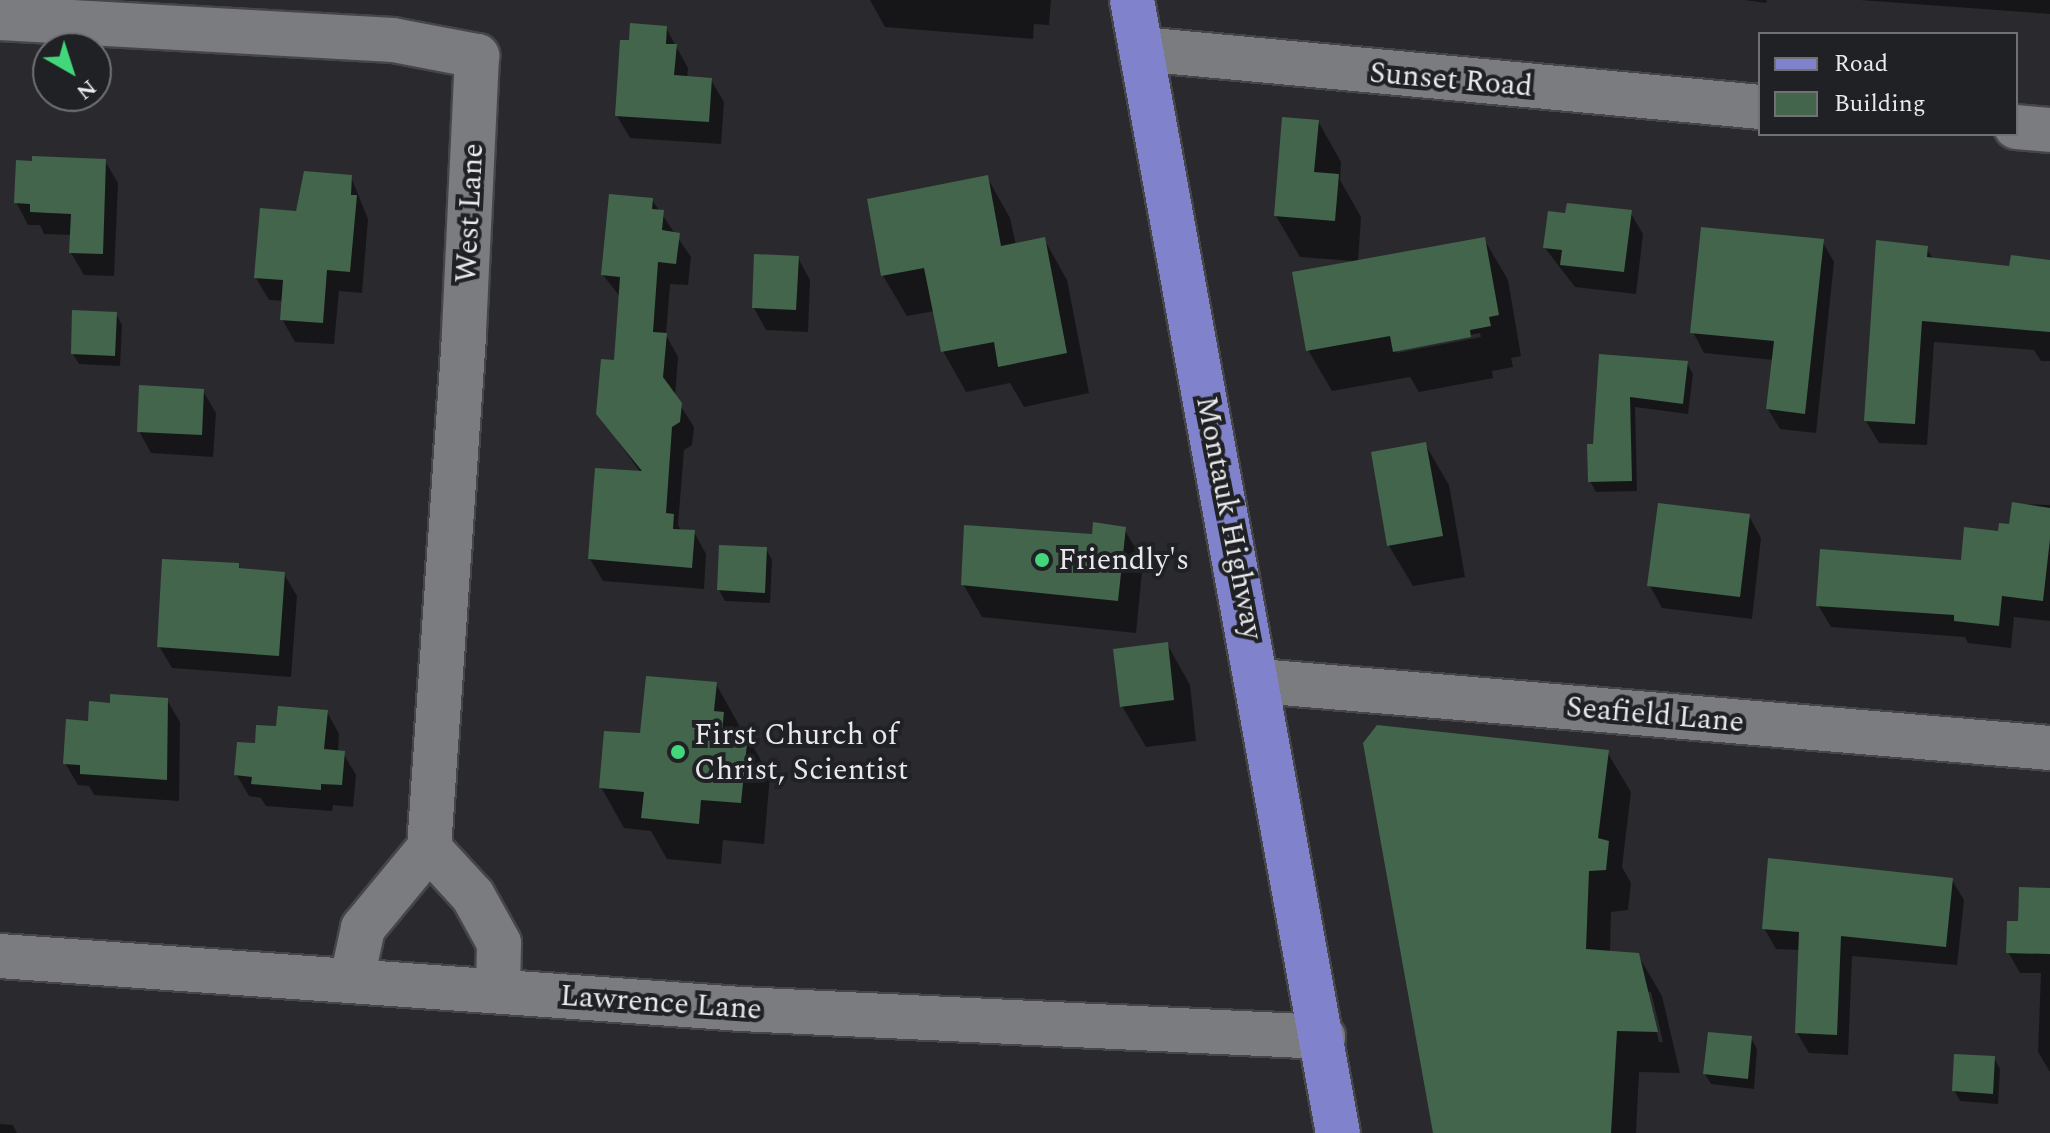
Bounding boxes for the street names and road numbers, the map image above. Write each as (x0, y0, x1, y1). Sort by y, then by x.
street label: Sunset Road (1368, 55, 1534, 105)
street label: West Lane (448, 142, 492, 284)
street label: Montauk Highway (1188, 393, 1270, 643)
street label: Seafield Lane (1565, 689, 1745, 741)
street label: Lawrence Lane (559, 978, 763, 1028)

